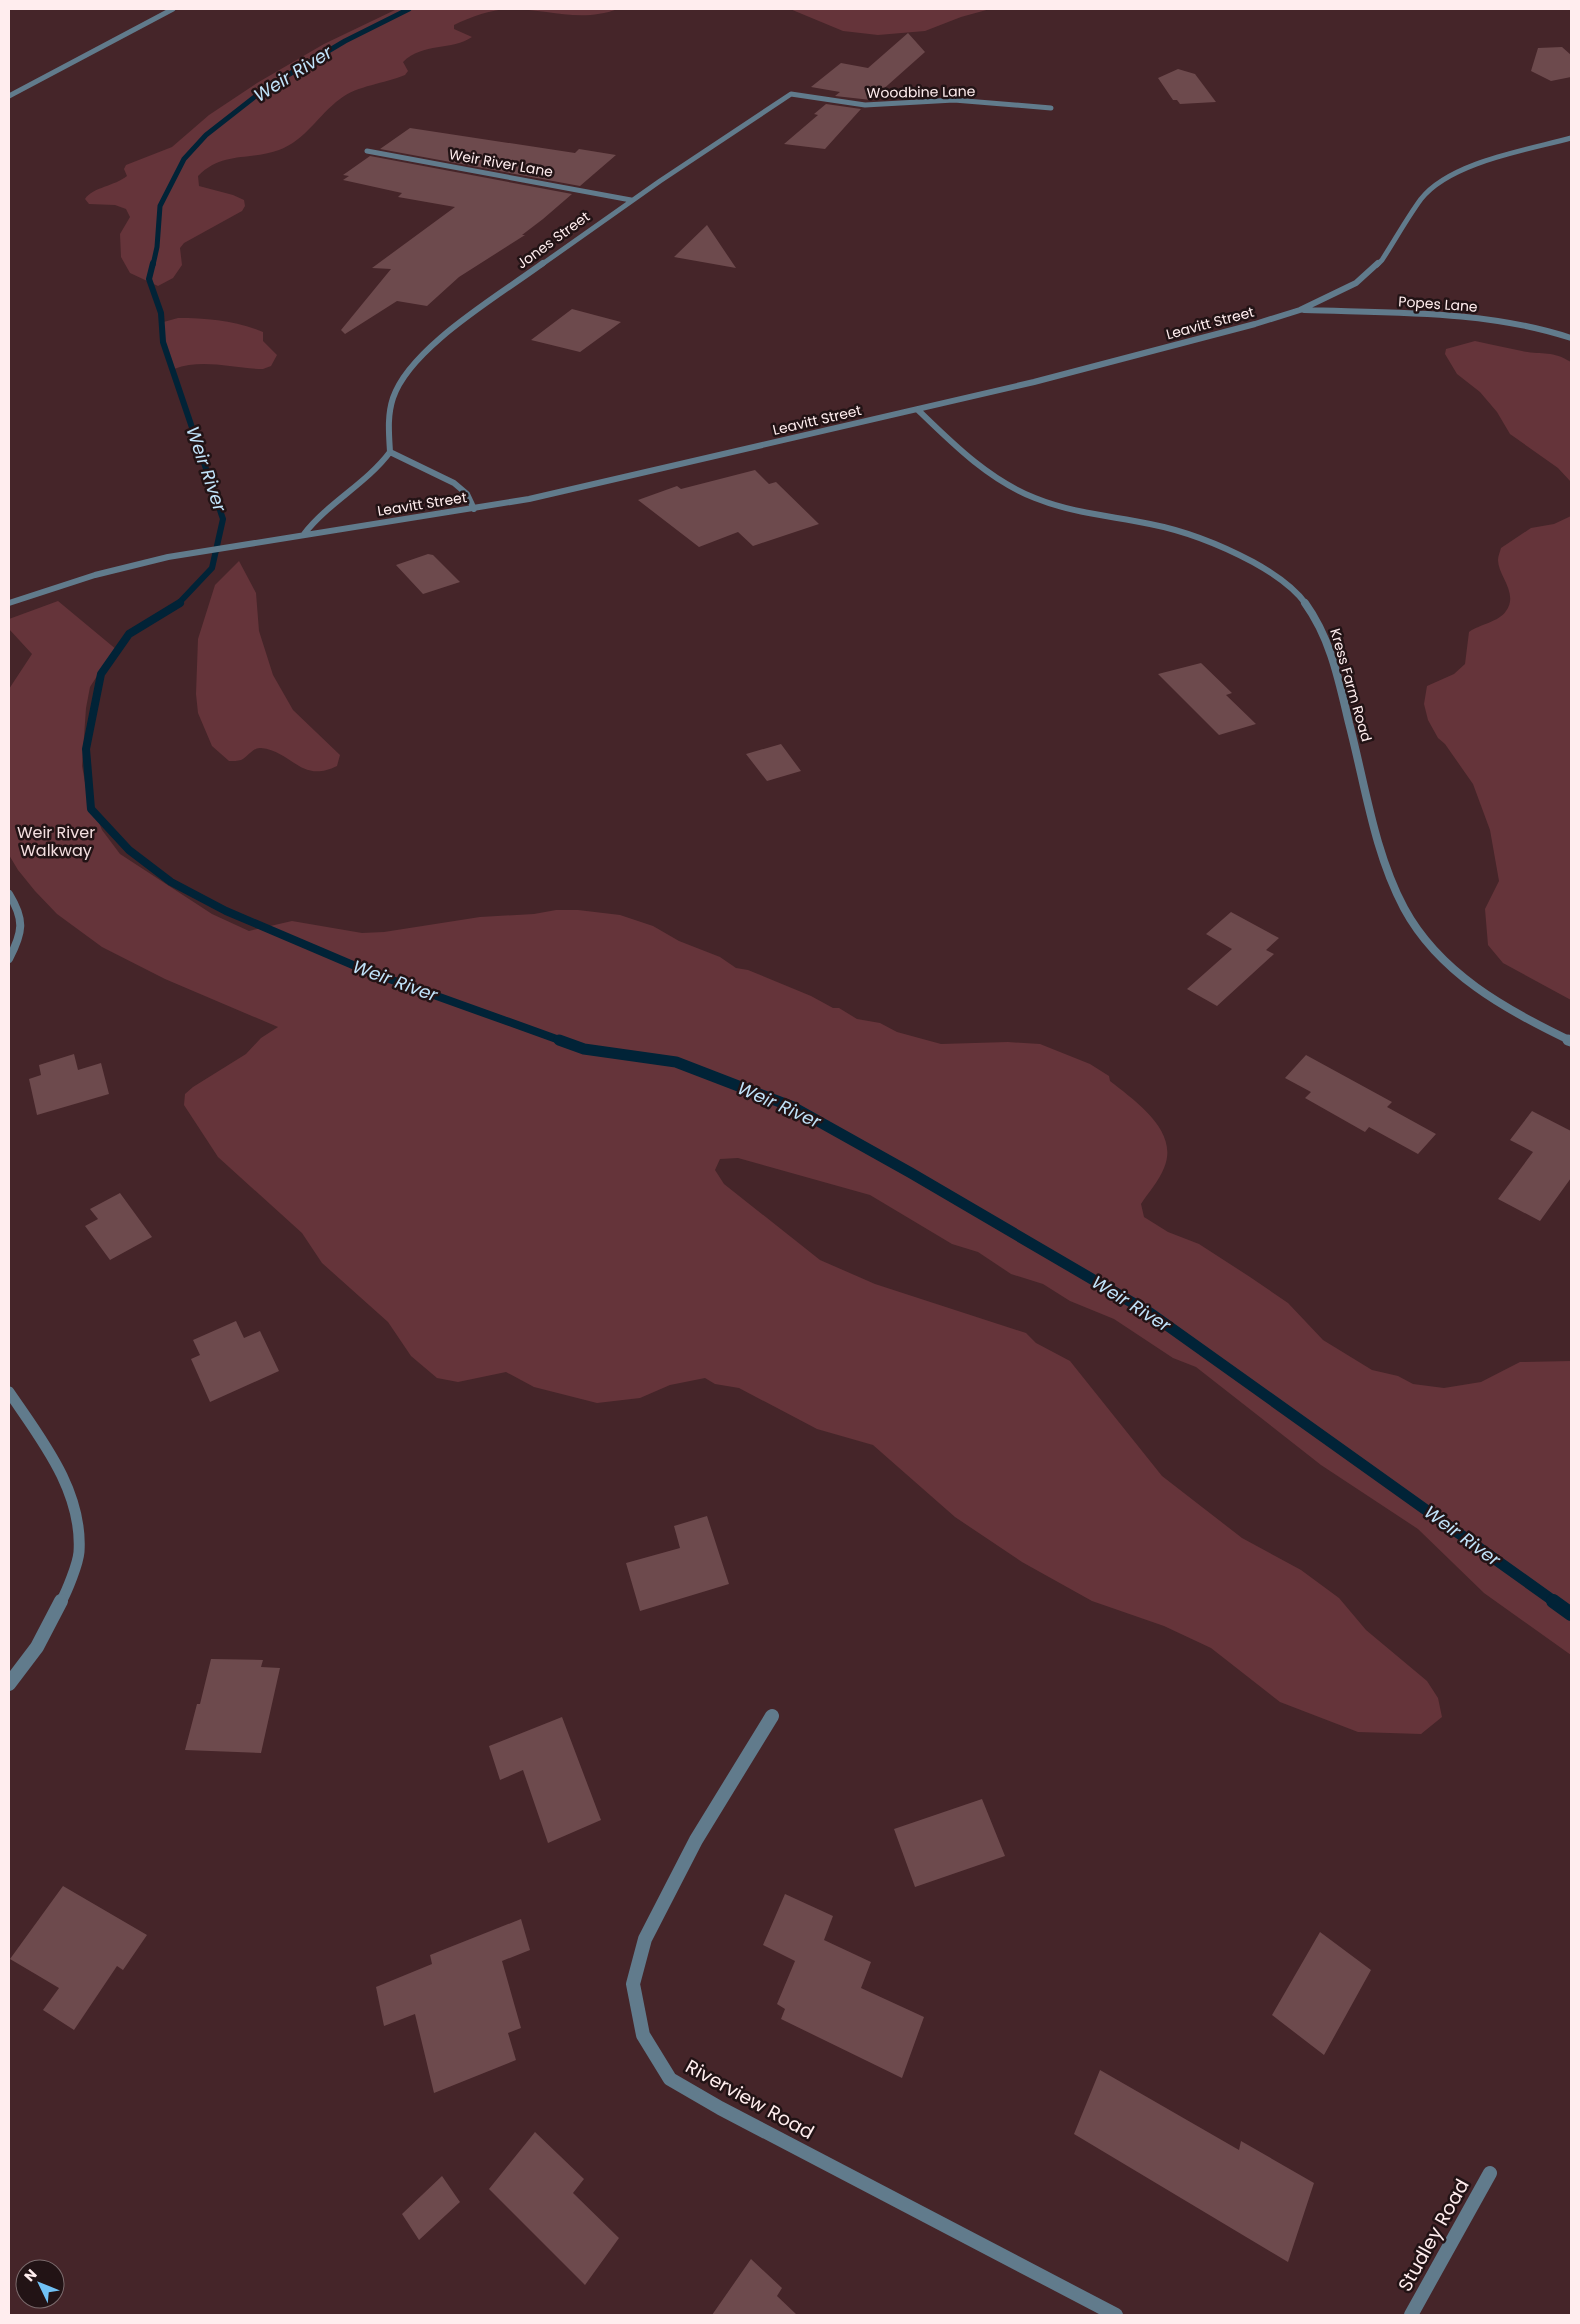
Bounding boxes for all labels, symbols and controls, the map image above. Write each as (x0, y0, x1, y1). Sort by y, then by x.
water label: Weir River (249, 39, 338, 108)
street label: Woodbine Lane (867, 81, 976, 103)
street label: Weir River Lane (447, 144, 555, 182)
street label: Jones Street (512, 207, 594, 273)
street label: Popes Lane (1398, 291, 1479, 317)
street label: Leavitt Street (1164, 302, 1256, 344)
street label: Leavitt Street (771, 400, 863, 440)
water label: Weir River (180, 423, 233, 516)
street label: Leavitt Street (376, 487, 468, 521)
street label: Kress Farm Road (1325, 626, 1377, 744)
park label: Weir River Walkway (17, 821, 95, 862)
water label: Weir River (349, 954, 442, 1008)
water label: Weir River (734, 1075, 826, 1134)
water label: Weir River (1087, 1270, 1177, 1338)
water label: Weir River (1419, 1499, 1507, 1572)
street label: Riverview Road (681, 2053, 819, 2146)
street label: Studley Road (1391, 2174, 1475, 2296)
north arrow (15, 2259, 65, 2309)
text: N (20, 2264, 41, 2286)

